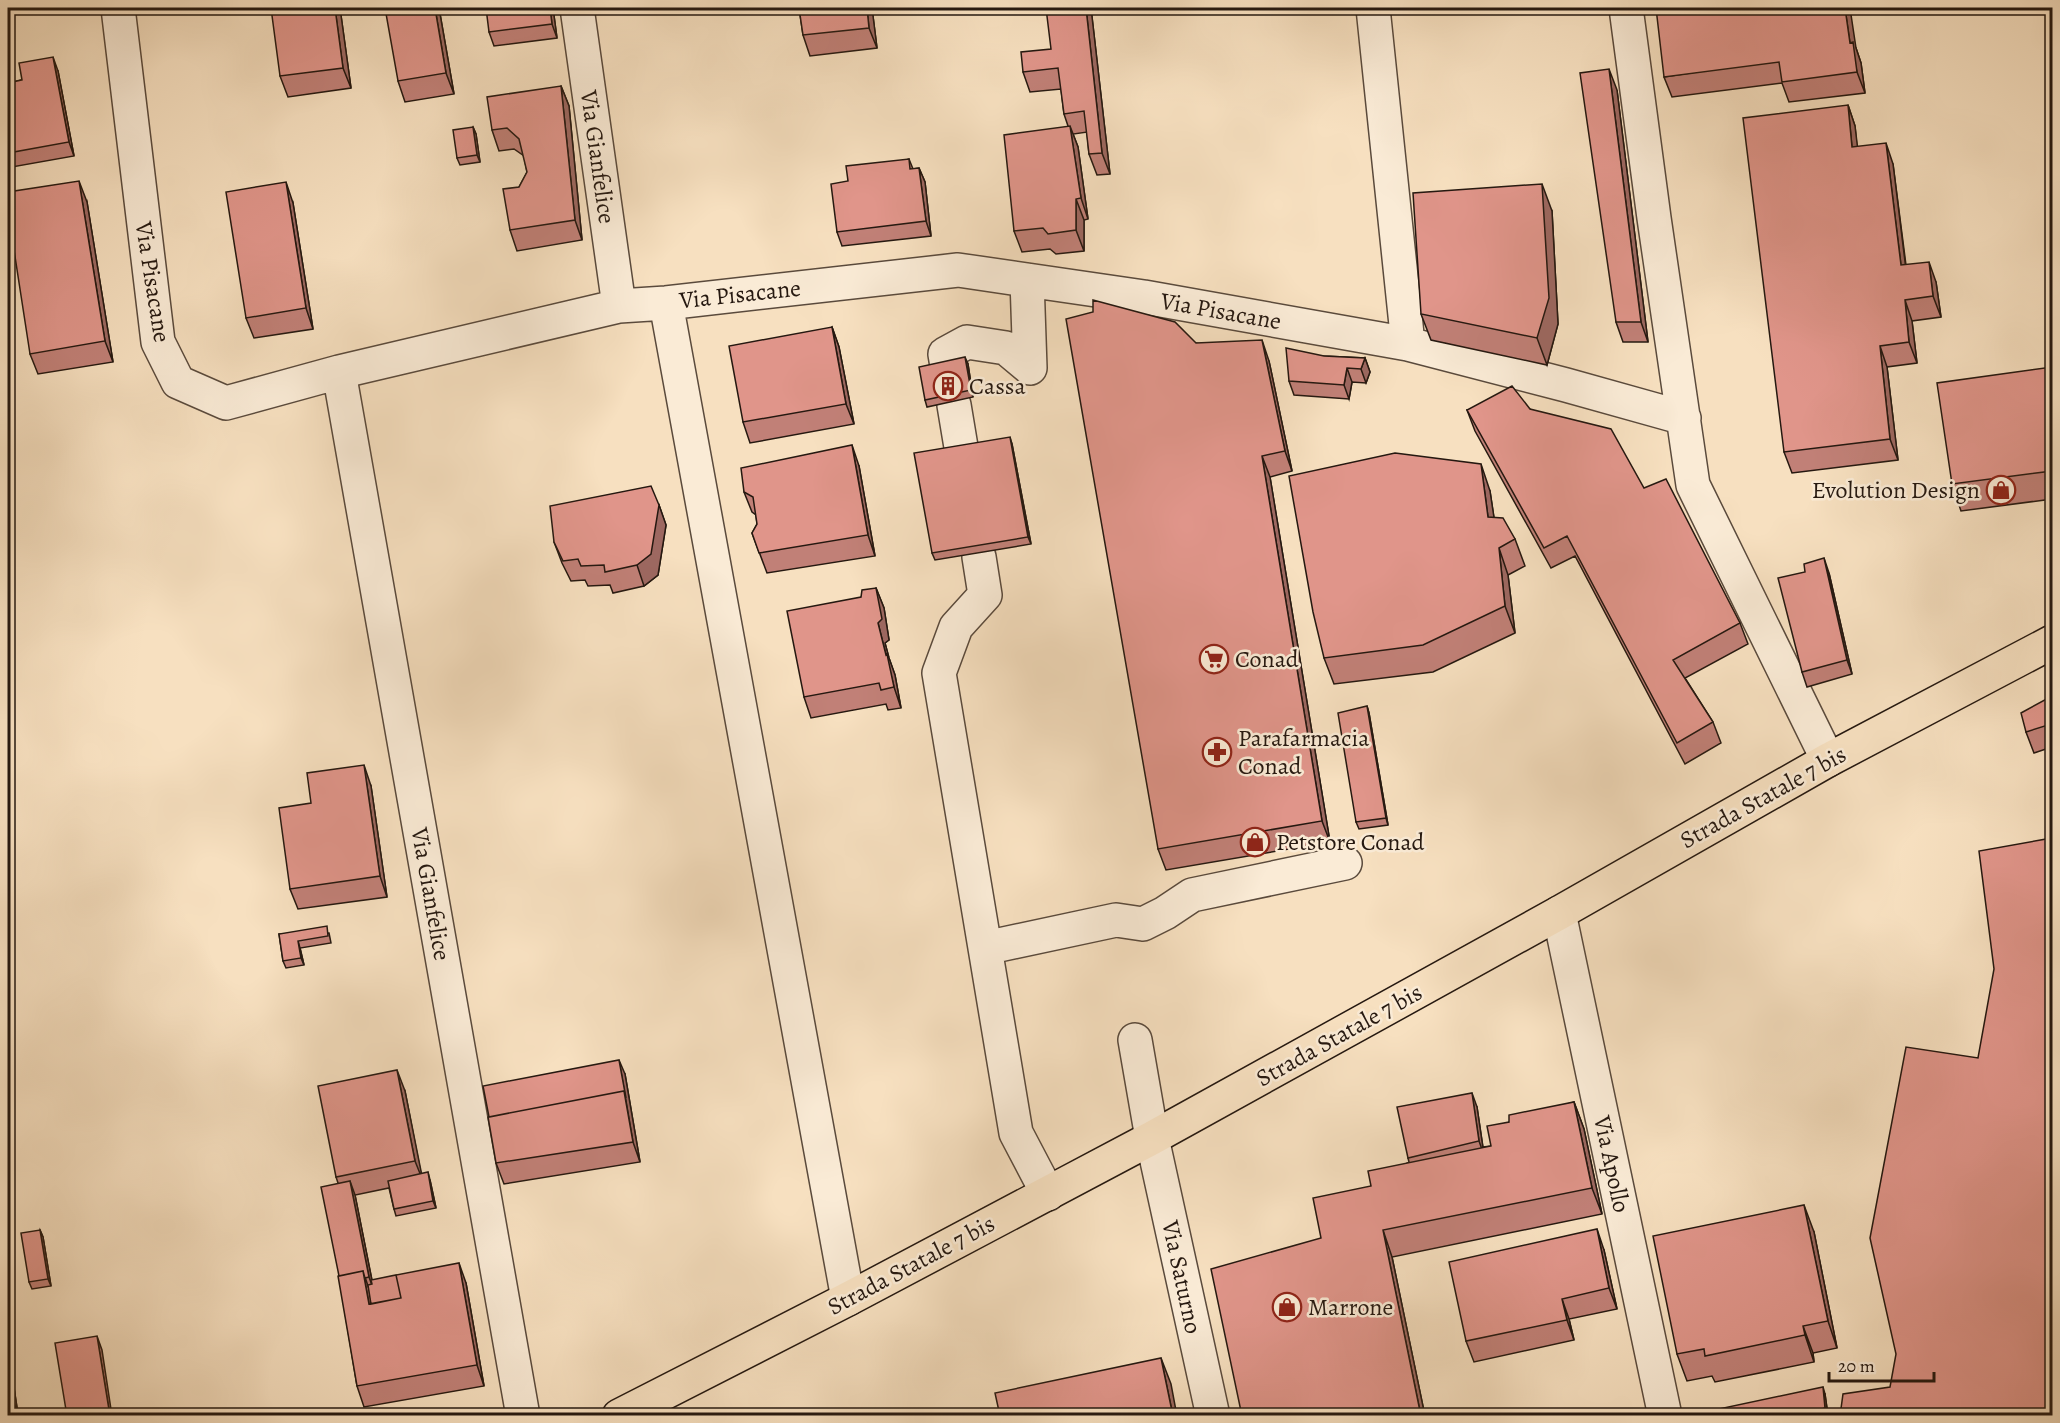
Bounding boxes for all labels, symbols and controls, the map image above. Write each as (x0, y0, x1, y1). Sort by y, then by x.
street label: Via Gianfelice (573, 87, 623, 226)
street label: Via Pisacane (127, 218, 178, 345)
street label: Via Pisacane (677, 272, 802, 316)
street label: Via Pisacane (1157, 284, 1284, 337)
building icon: Cassa (932, 370, 964, 402)
place label: Cassa (969, 370, 1027, 402)
place label: Evolution Design (1812, 474, 1980, 506)
shop icon: Evolution Design (1985, 474, 2017, 506)
supermarket icon: Conad (1198, 643, 1230, 675)
place label: Conad (1235, 643, 1299, 675)
place label: Parafarmacia Conad (1238, 722, 1370, 782)
pharmacy icon: Parafarmacia Conad (1201, 736, 1233, 768)
street label: Strada Statale 7 bis (1674, 738, 1852, 856)
street label: Via Gianfelice (403, 824, 458, 963)
shop icon: Petstore Conad (1239, 826, 1271, 858)
place label: Petstore Conad (1276, 826, 1425, 858)
street label: Strada Statale 7 bis (1250, 976, 1428, 1094)
street label: Via Apollo (1586, 1112, 1638, 1215)
street label: Strada Statale 7 bis (822, 1207, 1000, 1323)
street label: Via Saturno (1154, 1216, 1210, 1337)
shop icon: Marrone (1271, 1291, 1303, 1323)
place label: Marrone (1308, 1291, 1393, 1323)
scale bar (1829, 1345, 1934, 1383)
text: 20 m (1838, 1354, 1875, 1378)

